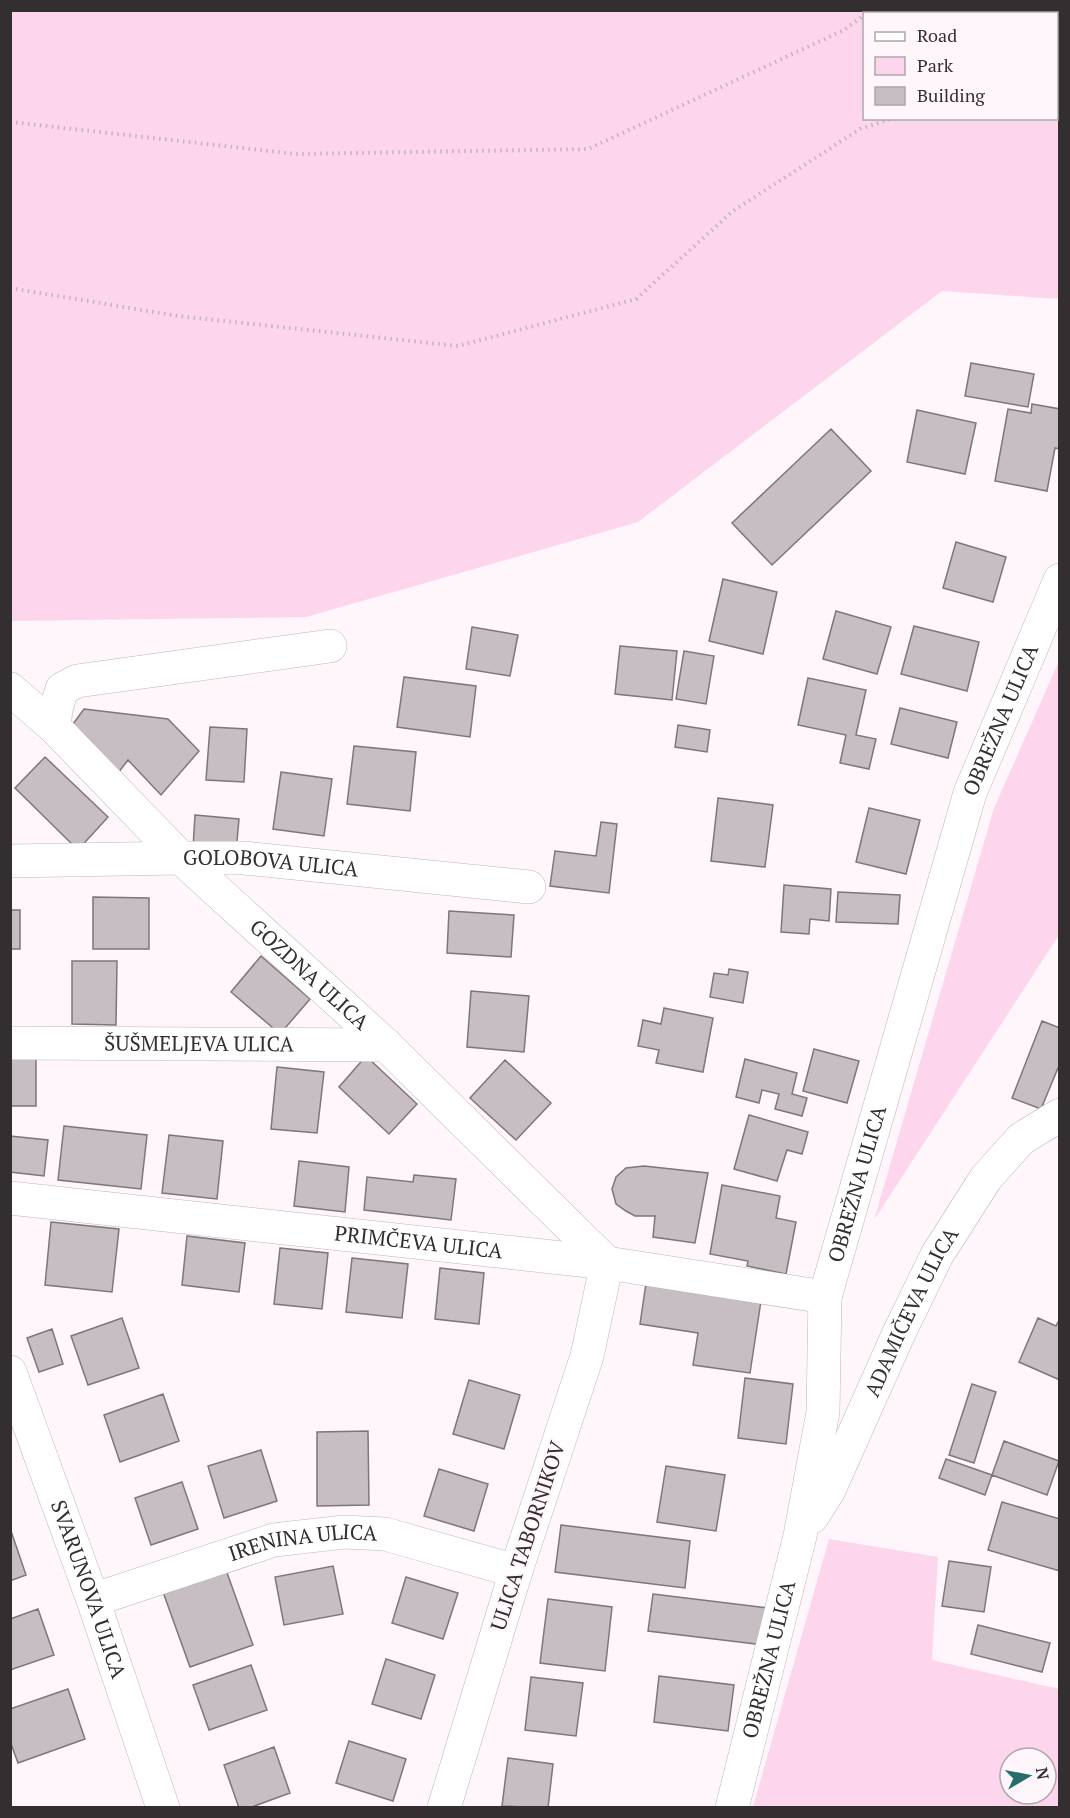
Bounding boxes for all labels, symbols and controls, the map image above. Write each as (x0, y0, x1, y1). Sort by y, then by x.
legend (863, 12, 1058, 120)
text: Road (917, 23, 957, 47)
text: Park (917, 53, 954, 77)
text: Building (917, 83, 985, 107)
street label: OBREŽNA ULICA (955, 639, 1044, 800)
street label: GOLOBOVA ULICA (183, 843, 361, 883)
street label: GOZDNA ULICA (244, 913, 376, 1036)
street label: ŠUŠMELJEVA ULICA (104, 1029, 295, 1058)
street label: OBREŽNA ULICA (821, 1102, 893, 1265)
street label: PRIMČEVA ULICA (333, 1218, 505, 1265)
street label: ADAMIČEVA ULICA (857, 1221, 965, 1401)
street label: ULICA TABORNIKOV (483, 1437, 571, 1634)
street label: SVARUNOVA ULICA (45, 1496, 134, 1682)
street label: IRENINA ULICA (225, 1517, 379, 1567)
street label: OBREŽNA ULICA (735, 1577, 801, 1741)
north arrow (998, 1746, 1058, 1806)
text: N (1031, 1766, 1055, 1781)

